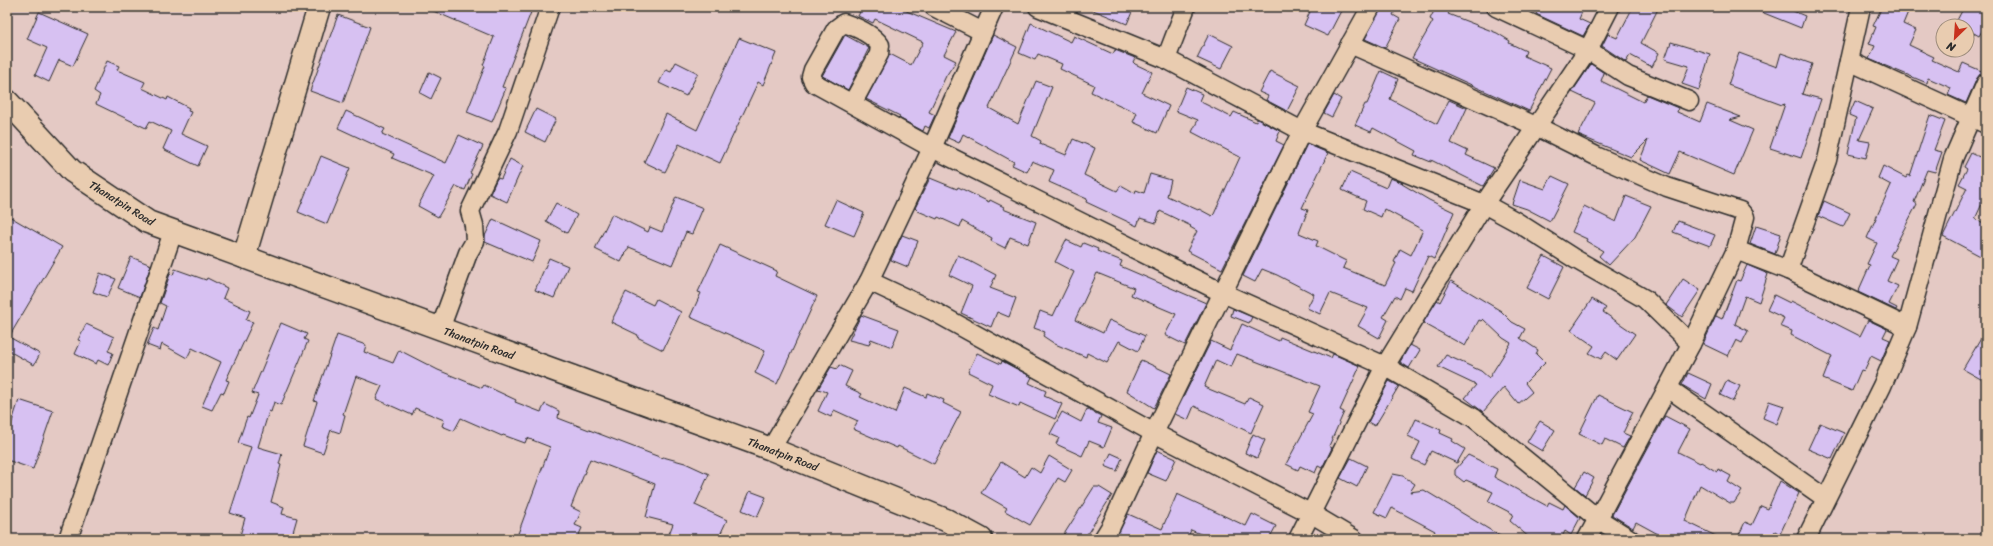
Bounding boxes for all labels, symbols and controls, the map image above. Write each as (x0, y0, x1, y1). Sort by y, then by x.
north arrow (1935, 18, 1975, 58)
text: N (1943, 36, 1959, 57)
street label: Thanatpin Road (85, 176, 159, 232)
street label: Thanatpin Road (441, 322, 518, 366)
street label: Thanatpin Road (745, 432, 822, 477)

